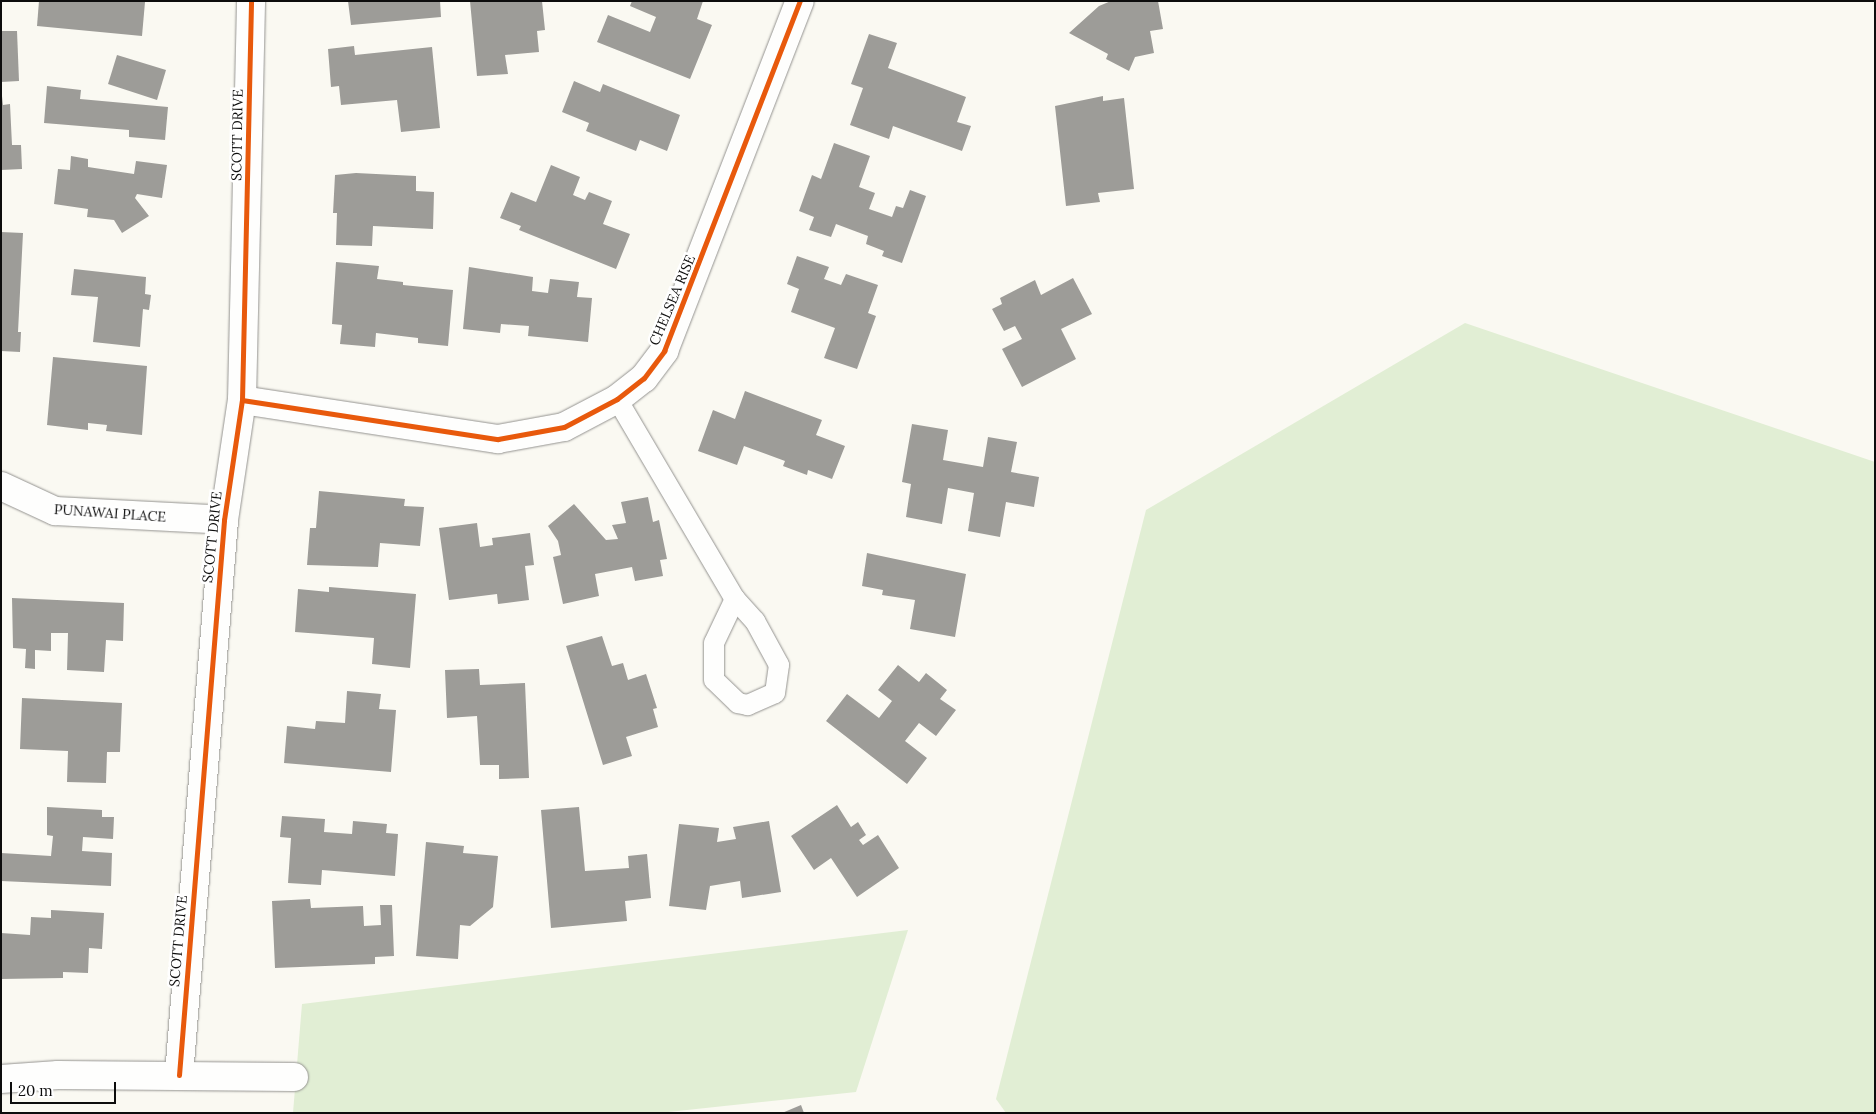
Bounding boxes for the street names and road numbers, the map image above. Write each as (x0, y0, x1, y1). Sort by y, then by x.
street label: SCOTT DRIVE (228, 89, 246, 181)
street label: CHELSEA RISE (645, 252, 699, 348)
street label: SCOTT DRIVE (199, 490, 225, 584)
street label: PUNAWAI PLACE (53, 501, 167, 525)
street label: SCOTT DRIVE (166, 894, 190, 988)

